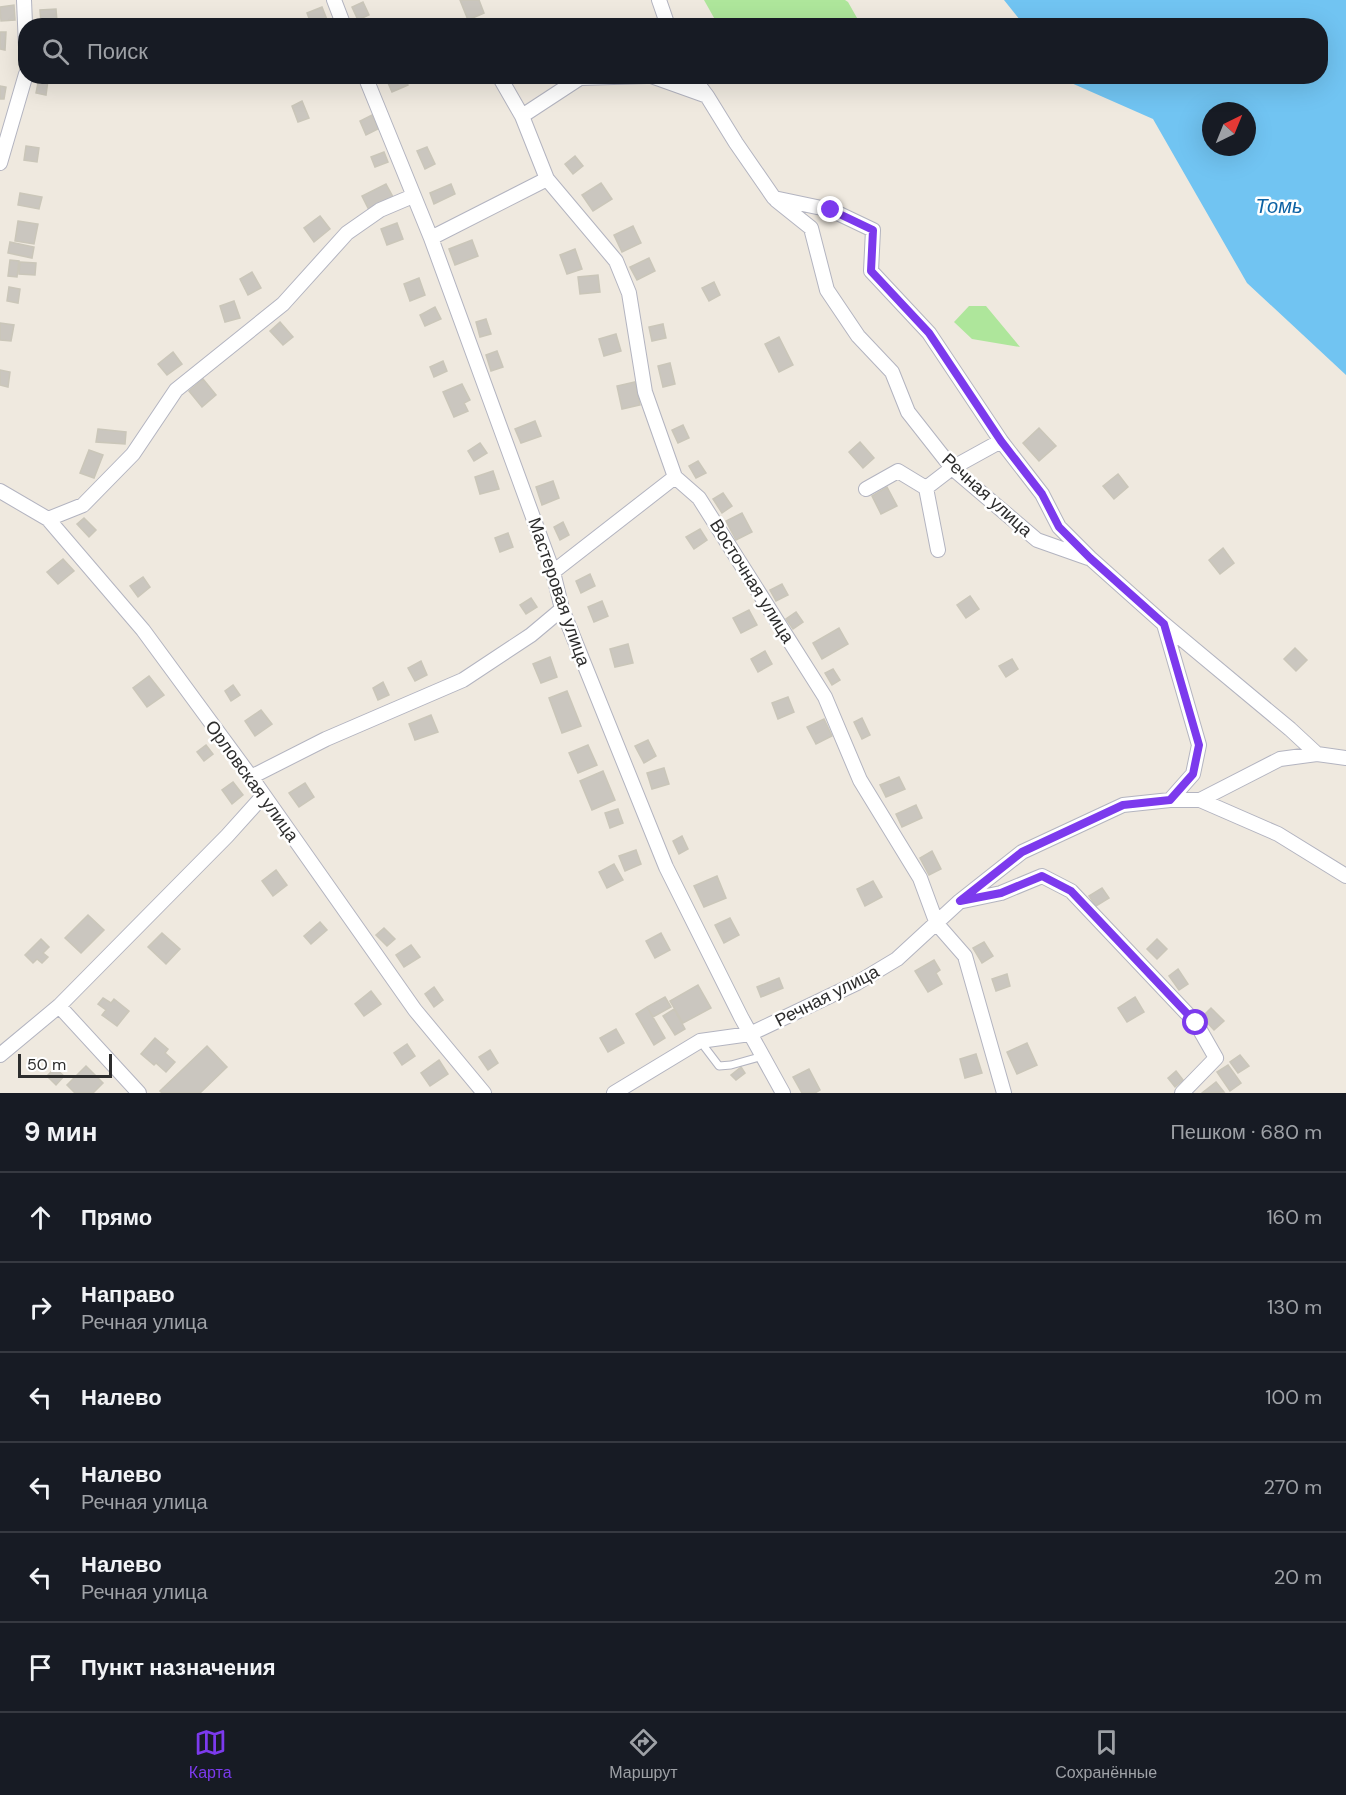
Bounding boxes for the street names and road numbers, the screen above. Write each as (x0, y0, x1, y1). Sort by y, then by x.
street label: Речная улица (937, 448, 1038, 543)
street label: Мастеровая улица (522, 514, 596, 670)
street label: Восточная улица (704, 514, 800, 648)
street label: Орловская улица (200, 715, 305, 847)
street label: Речная улица (771, 959, 884, 1033)

